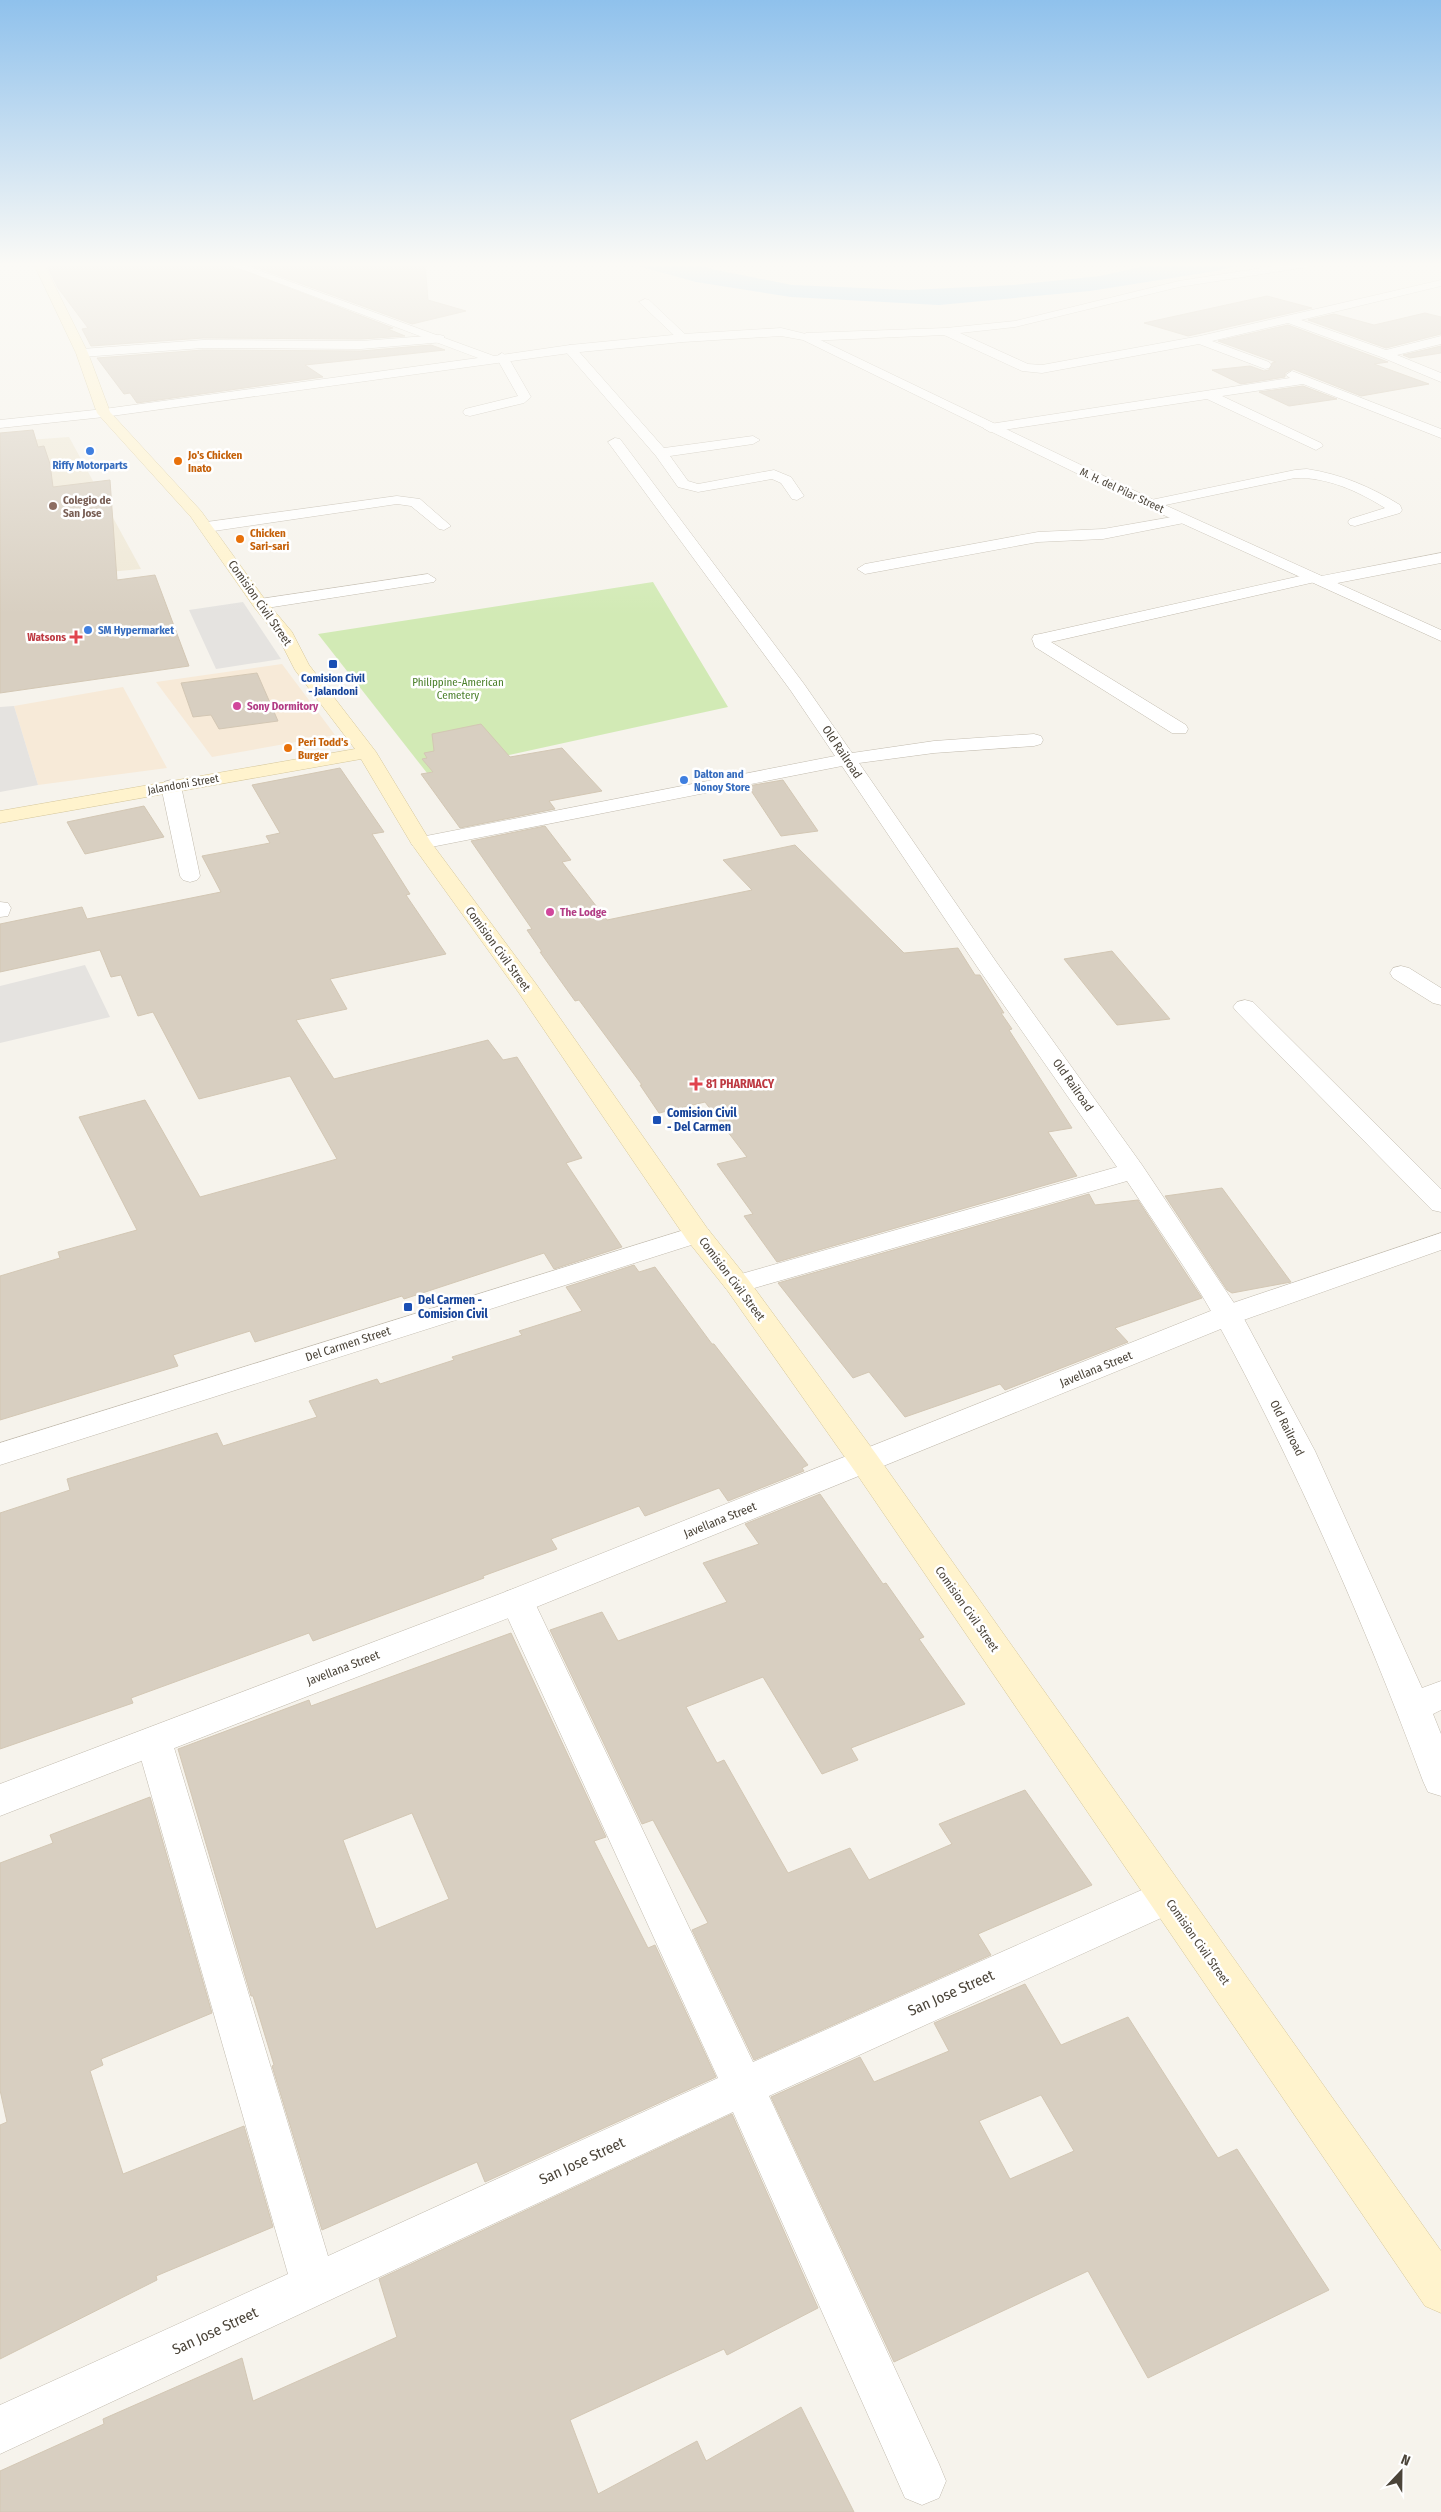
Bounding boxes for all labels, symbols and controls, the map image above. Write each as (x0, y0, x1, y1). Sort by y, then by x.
marker: Riffy Motorparts (84, 445, 96, 457)
place label: Jo's Chicken Inato (187, 449, 243, 475)
marker: Jo's Chicken Inato (172, 455, 184, 467)
place label: Riffy Motorparts (52, 459, 128, 472)
street label: M. H. del Pilar Street (1078, 465, 1166, 516)
place label: Colegio de San Jose (63, 494, 111, 520)
marker: Colegio de San Jose (47, 500, 59, 512)
place label: Chicken Sari-sari (250, 527, 289, 553)
marker: Chicken Sari-sari (234, 533, 246, 545)
street label: Comision Civil Street (225, 558, 295, 648)
marker: SM Hypermarket (82, 624, 94, 636)
place label: SM Hypermarket (98, 624, 174, 637)
place label: Watsons (27, 631, 66, 644)
marker: Watsons (70, 631, 82, 643)
marker: Comision Civil - Jalandoni (327, 658, 339, 670)
place label: Comision Civil - Jalandoni (301, 672, 366, 698)
park label: Philippine-American Cemetery (412, 676, 504, 702)
marker: Sony Dormitory (231, 700, 243, 712)
place label: Sony Dormitory (247, 700, 319, 713)
street label: Old Railroad (819, 723, 865, 781)
place label: Peri Todd's Burger (298, 736, 348, 762)
marker: Peri Todd's Burger (282, 742, 294, 754)
place label: Dalton and Nonoy Store (694, 768, 751, 794)
street label: Jalandoni Street (146, 772, 220, 797)
marker: Dalton and Nonoy Store (678, 774, 690, 786)
street label: Comision Civil Street (463, 904, 533, 994)
marker: The Lodge (544, 906, 556, 918)
place label: The Lodge (560, 906, 607, 919)
street label: Old Railroad (1050, 1056, 1096, 1114)
place label: 81 PHARMACY (706, 1077, 775, 1091)
marker: 81 PHARMACY (690, 1078, 702, 1090)
place label: Comision Civil - Del Carmen (667, 1106, 737, 1134)
marker: Comision Civil - Del Carmen (651, 1114, 663, 1126)
street label: Comision Civil Street (696, 1234, 768, 1324)
place label: Del Carmen - Comision Civil (418, 1293, 488, 1321)
marker: Del Carmen - Comision Civil (402, 1301, 414, 1313)
street label: Del Carmen Street (304, 1324, 392, 1364)
street label: Javellana Street (1058, 1348, 1134, 1390)
street label: Old Railroad (1267, 1398, 1307, 1458)
street label: Javellana Street (682, 1499, 758, 1541)
street label: Comision Civil Street (932, 1564, 1002, 1654)
street label: Javellana Street (305, 1648, 381, 1688)
street label: Comision Civil Street (1163, 1897, 1233, 1987)
street label: San Jose Street (905, 1966, 997, 2020)
street label: San Jose Street (536, 2133, 628, 2189)
street label: San Jose Street (169, 2303, 261, 2359)
north arrow (1376, 2447, 1426, 2497)
text: N (1399, 2451, 1413, 2470)

